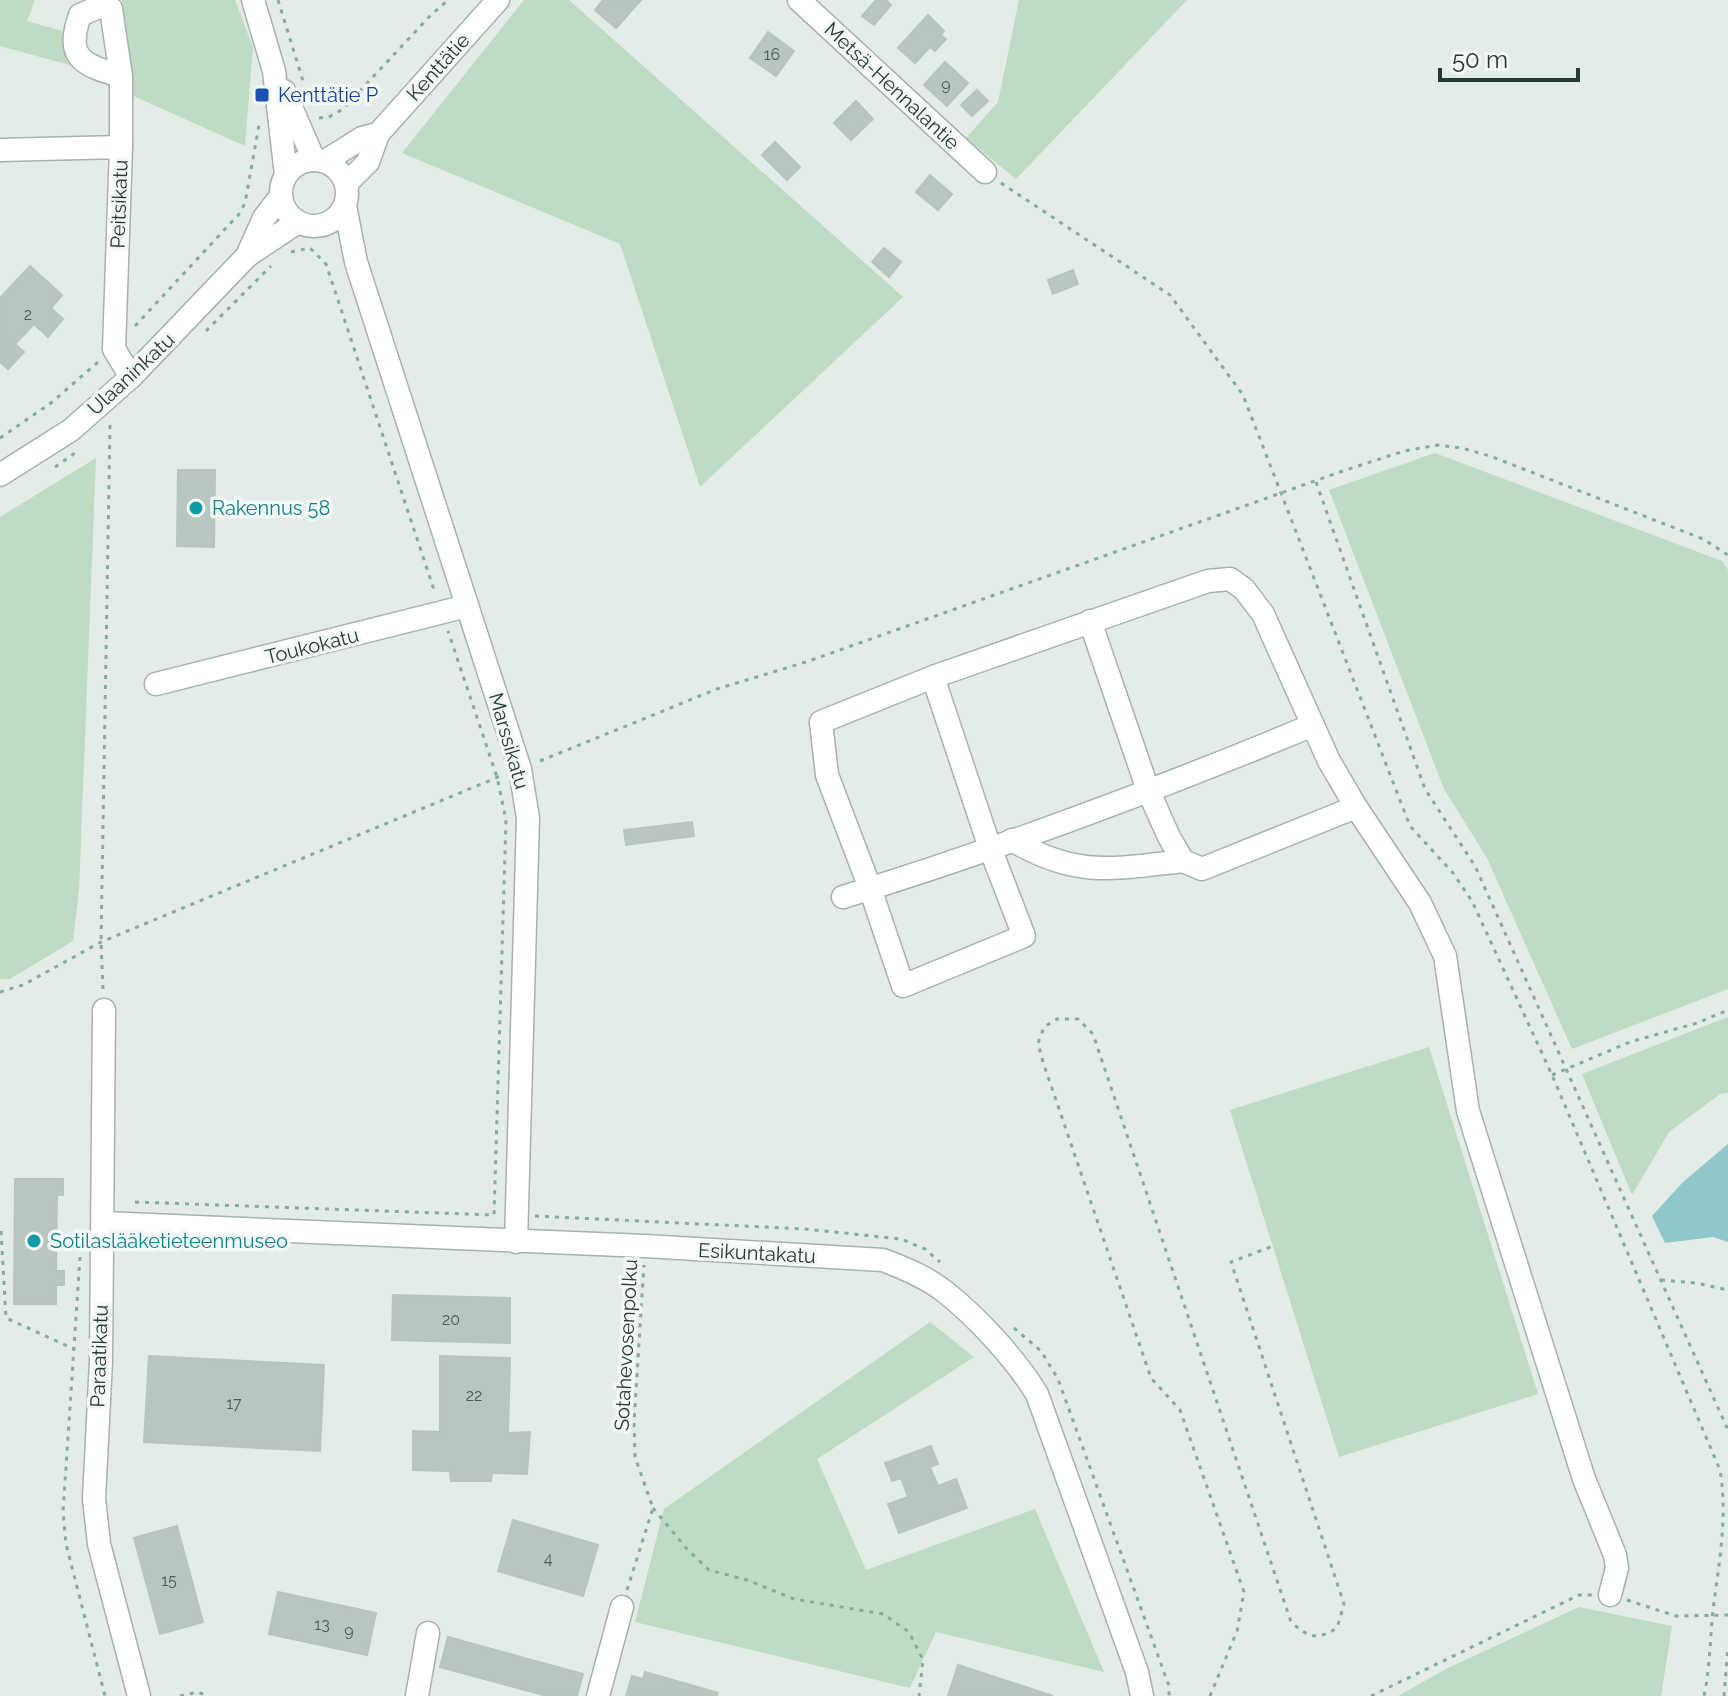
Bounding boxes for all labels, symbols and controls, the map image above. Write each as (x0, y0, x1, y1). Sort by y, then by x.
street label: Metsä-Hennalantie (819, 17, 965, 155)
street label: Kenttätie (401, 28, 475, 106)
scale bar (1440, 32, 1578, 82)
house number: 16 (764, 45, 780, 64)
text: 50 m (1452, 45, 1508, 74)
house number: 9 (941, 75, 951, 94)
place label: Kenttätie P (278, 83, 378, 107)
marker: Kenttätie P (253, 86, 271, 104)
street label: Peitsikatu (105, 159, 133, 249)
house number: 2 (24, 305, 32, 324)
street label: Ulaaninkatu (83, 328, 179, 420)
place label: Rakennus 58 (212, 496, 330, 520)
marker: Rakennus 58 (187, 499, 205, 517)
street label: Toukokatu (263, 623, 361, 669)
street label: Marssikatu (484, 690, 534, 792)
place label: Sotilaslääketieteenmuseo (50, 1229, 288, 1253)
marker: Sotilaslääketieteenmuseo (25, 1232, 43, 1250)
street label: Esikuntakatu (698, 1238, 816, 1268)
street label: Sotahevosenpolku (610, 1258, 642, 1432)
street label: Paraatikatu (85, 1304, 113, 1408)
house number: 20 (442, 1310, 460, 1329)
house number: 22 (466, 1386, 482, 1405)
house number: 17 (226, 1394, 242, 1413)
house number: 4 (544, 1549, 553, 1568)
house number: 15 (161, 1571, 177, 1590)
house number: 13 (314, 1615, 330, 1634)
house number: 9 (344, 1621, 354, 1640)

